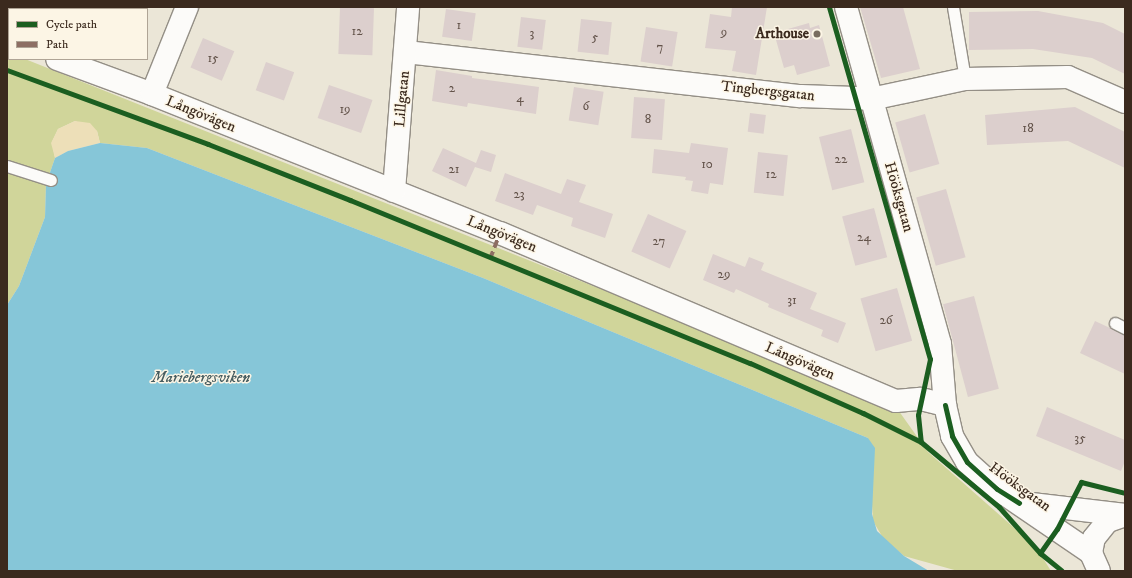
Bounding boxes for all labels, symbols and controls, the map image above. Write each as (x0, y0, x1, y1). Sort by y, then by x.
legend (8, 8, 148, 60)
text: Cycle path (46, 17, 97, 32)
house number: 1 (457, 17, 461, 33)
house number: 12 (351, 23, 363, 39)
house number: 9 (721, 24, 727, 40)
house number: 3 (530, 25, 534, 41)
place label: Arthouse (755, 25, 809, 43)
house number: 5 (592, 29, 598, 45)
marker: Arthouse (812, 29, 822, 39)
text: Path (46, 37, 68, 52)
house number: 7 (657, 39, 663, 55)
house number: 15 (207, 50, 219, 66)
street label: Lillgatan (391, 70, 413, 128)
street label: Tingbergsgatan (720, 77, 816, 105)
house number: 2 (449, 80, 455, 96)
house number: 4 (516, 90, 524, 106)
street label: Långövägen (163, 92, 239, 136)
house number: 6 (583, 98, 589, 114)
house number: 19 (339, 101, 351, 117)
house number: 8 (645, 111, 651, 127)
house number: 18 (1022, 120, 1034, 136)
house number: 22 (835, 151, 847, 167)
house number: 10 (701, 156, 713, 172)
street label: Hööksgatan (880, 160, 918, 234)
house number: 21 (448, 161, 460, 177)
house number: 12 (765, 166, 777, 182)
house number: 23 (513, 186, 525, 202)
street label: Långövägen (464, 212, 540, 256)
house number: 24 (857, 229, 871, 245)
house number: 27 (653, 233, 665, 249)
house number: 29 (718, 266, 730, 282)
house number: 31 (787, 292, 797, 308)
house number: 26 (879, 312, 893, 328)
street label: Långövägen (762, 338, 838, 384)
water label: Mariebergsviken (152, 367, 250, 387)
house number: 35 (1074, 430, 1086, 446)
street label: Hööksgatan (986, 459, 1054, 515)

